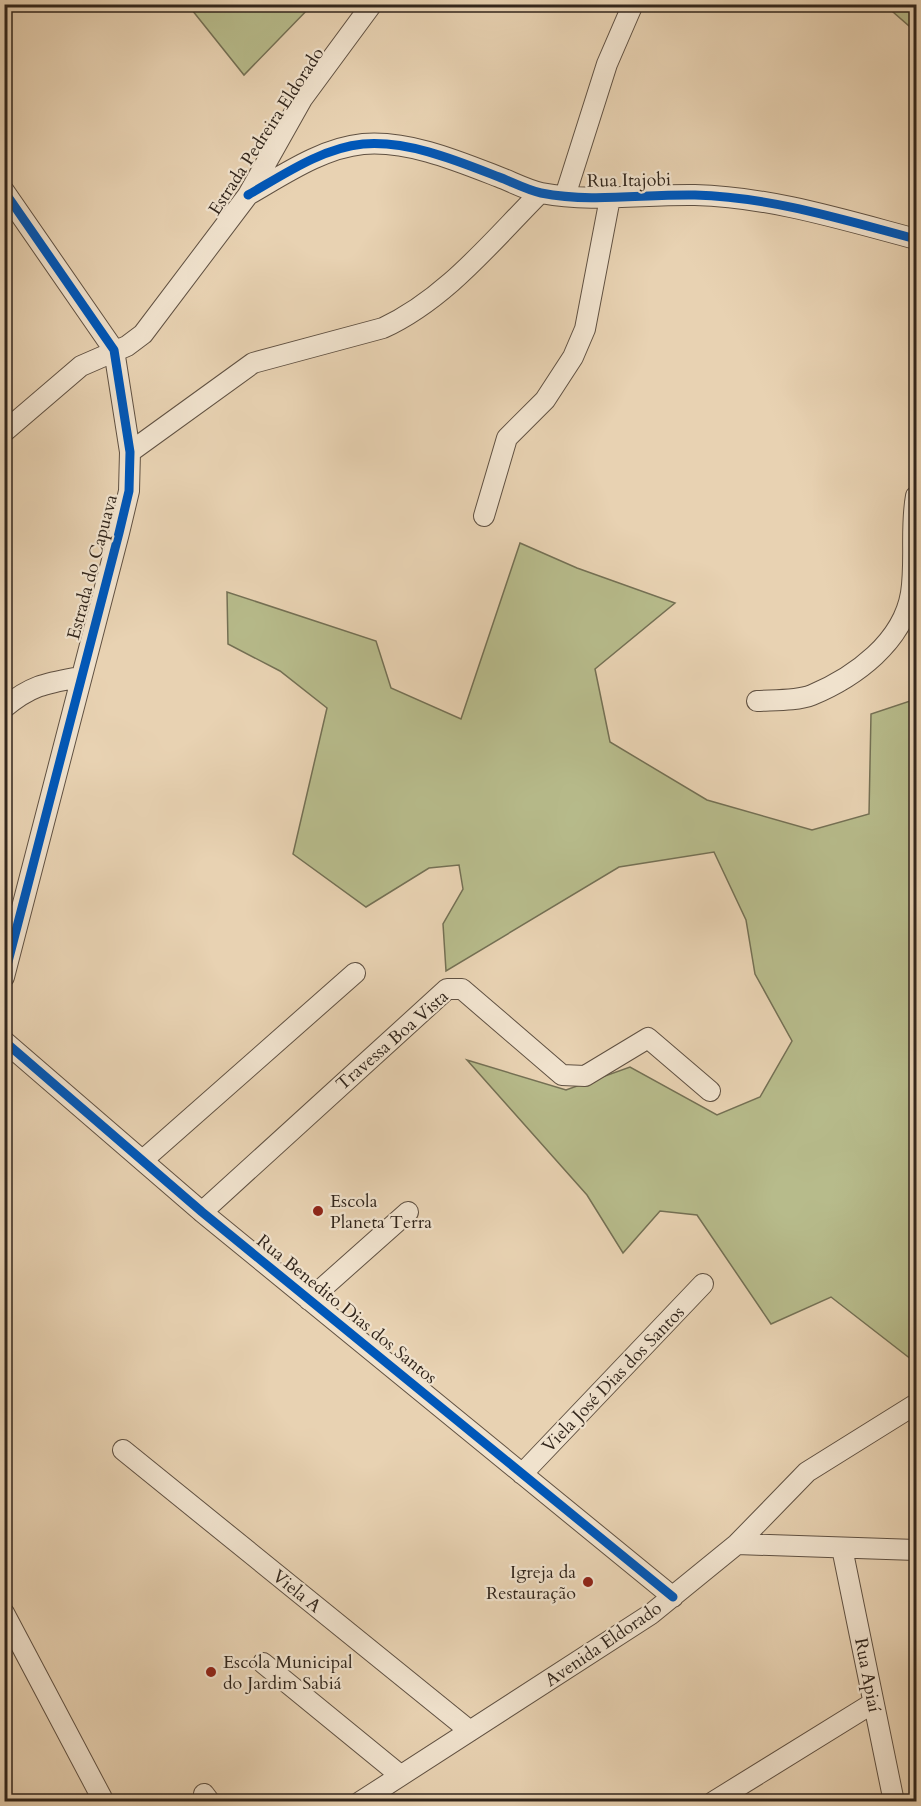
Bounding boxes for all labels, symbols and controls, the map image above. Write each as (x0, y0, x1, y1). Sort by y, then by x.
street label: Estrada Pedreira Eldorado (203, 42, 330, 220)
street label: Rua Itajobi (587, 167, 671, 194)
street label: Estrada do Capuava (61, 492, 124, 642)
street label: Travessa Boa Vista (331, 984, 454, 1096)
place label: Escola Planeta Terra (330, 1189, 432, 1235)
marker: Escola Planeta Terra (311, 1204, 325, 1218)
street label: Rua Benedito Dias dos Santos (251, 1229, 442, 1390)
street label: Viela José Dias dos Santos (536, 1300, 690, 1458)
place label: Igreja da Restauração (486, 1560, 576, 1606)
street label: Viela A (267, 1564, 327, 1619)
marker: Igreja da Restauração (581, 1575, 595, 1589)
street label: Avenida Eldorado (540, 1596, 667, 1693)
street label: Rua Apiaí (848, 1636, 887, 1714)
place label: Escola Municipal do Jardim Sabiá (223, 1650, 353, 1696)
marker: Escola Municipal do Jardim Sabiá (204, 1665, 218, 1679)

